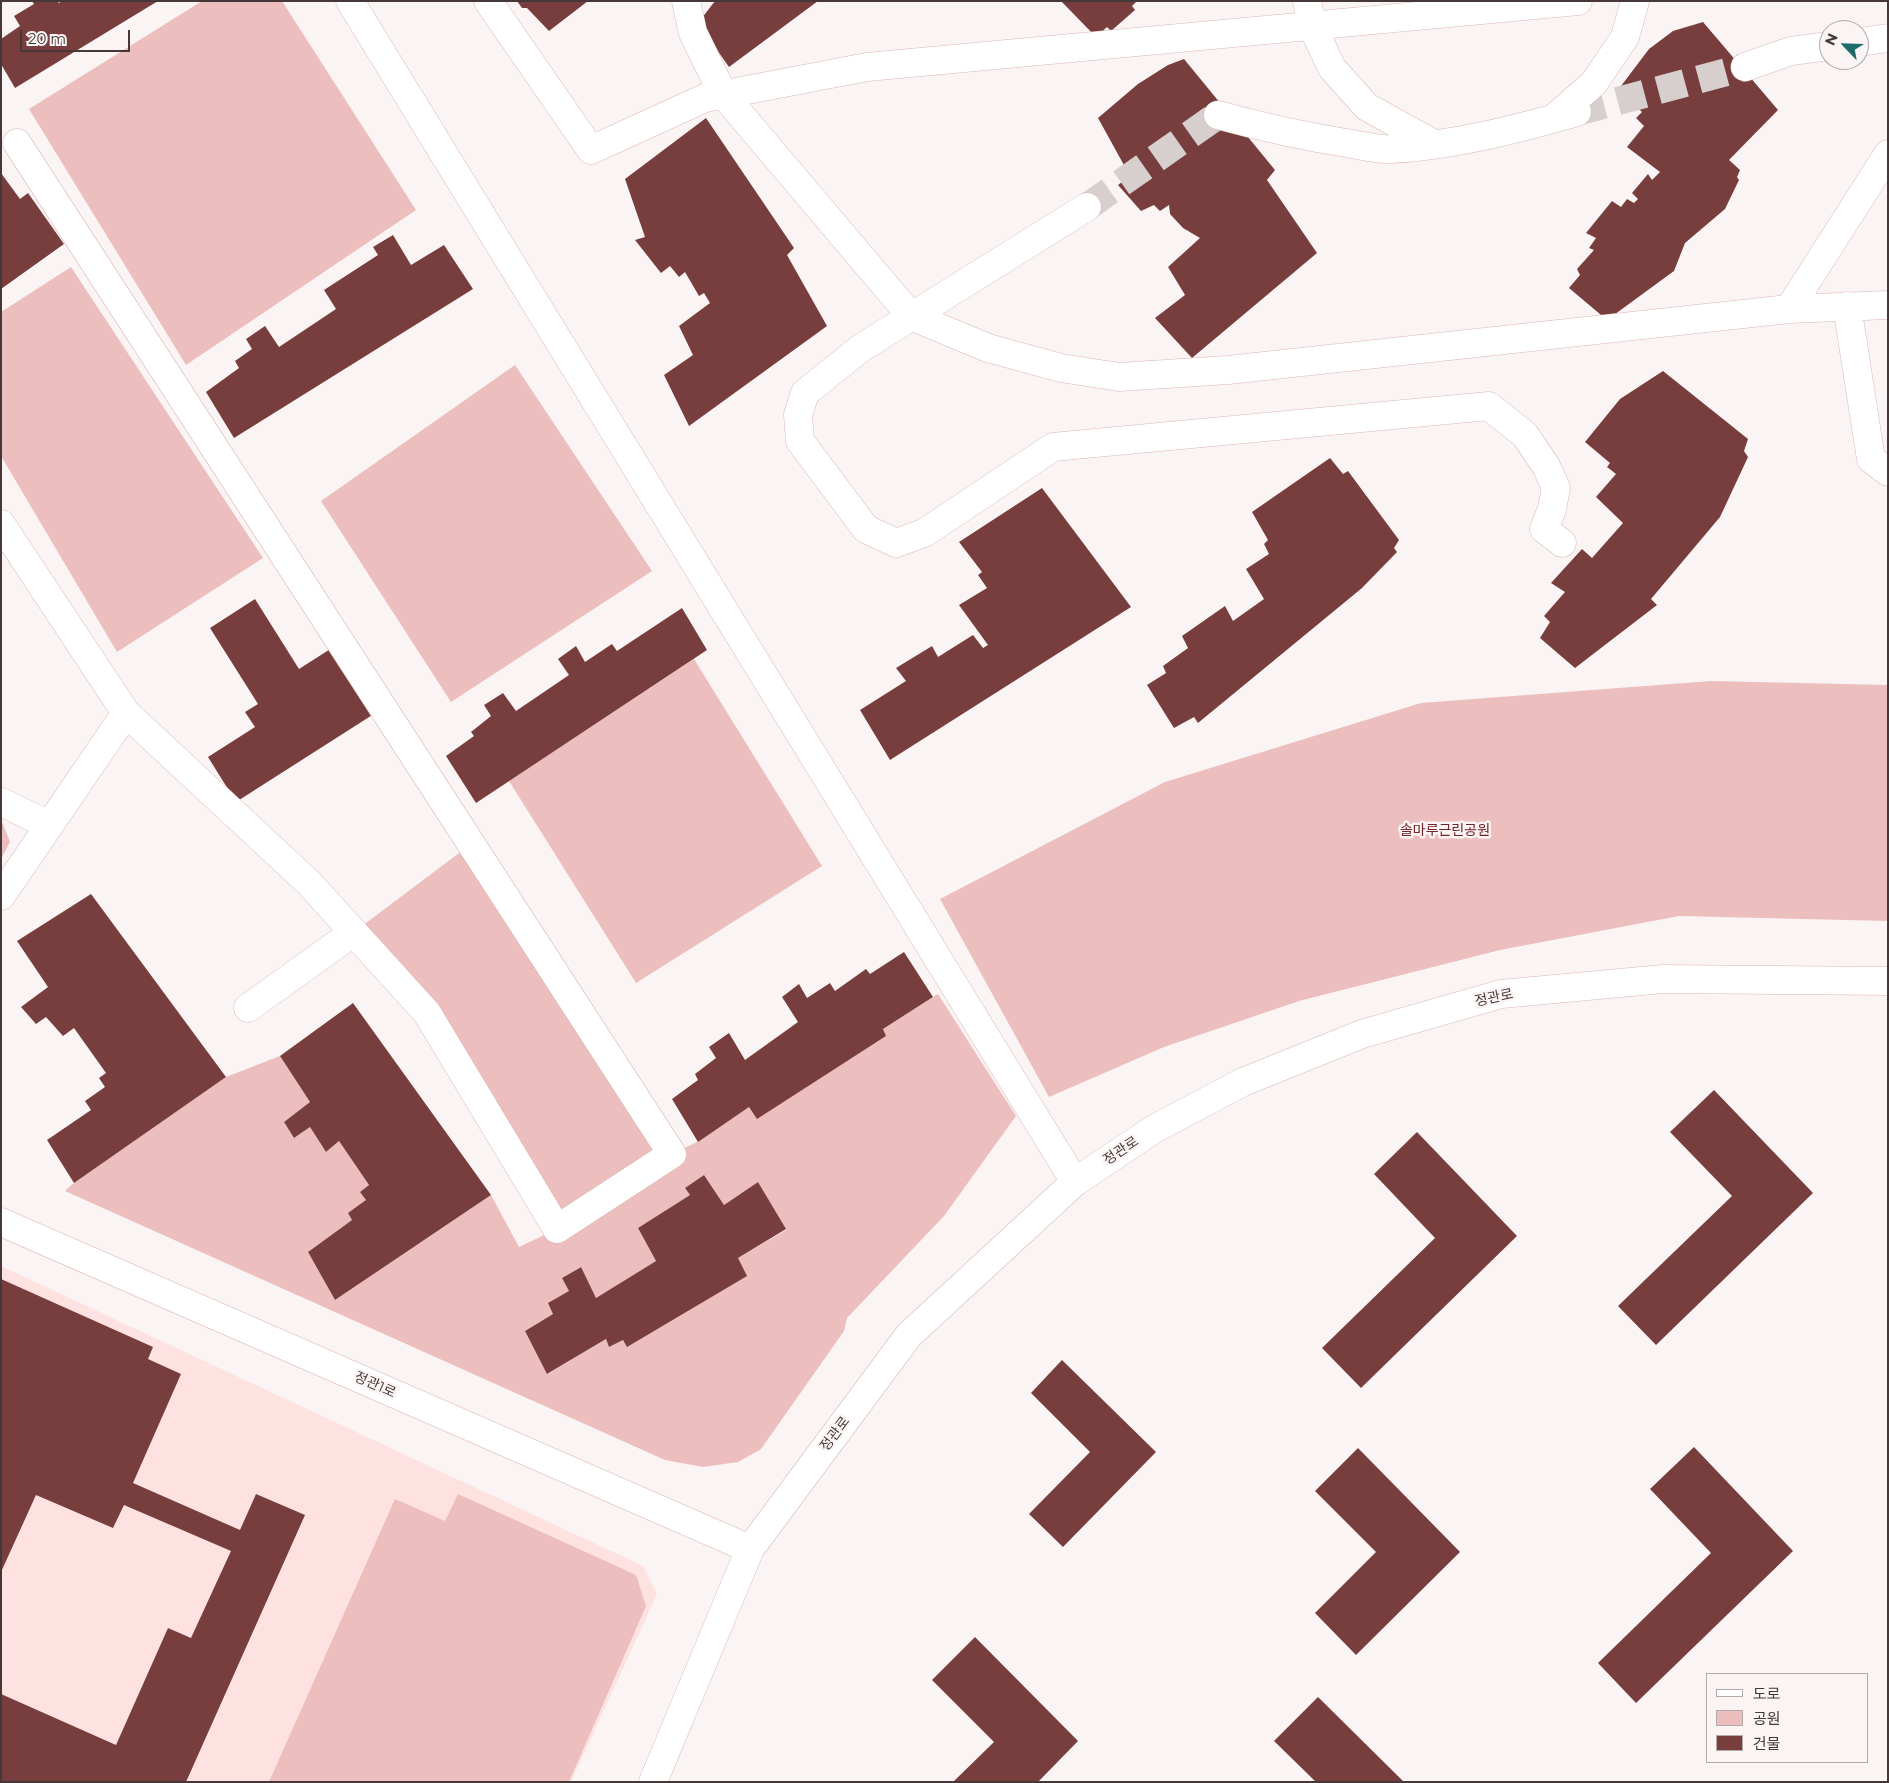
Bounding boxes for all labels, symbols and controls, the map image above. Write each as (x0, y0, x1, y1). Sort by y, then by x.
scale bar (22, 20, 132, 52)
north arrow (1819, 20, 1869, 70)
text: 20 m (28, 29, 66, 48)
text: N (1821, 30, 1842, 48)
park label: 솔마루근린공원 (1400, 823, 1490, 839)
street label: 정관로 (1473, 986, 1515, 1010)
street label: 정관로 (1100, 1133, 1142, 1169)
street label: 정관1로 (352, 1368, 398, 1402)
street label: 정관로 (817, 1414, 853, 1454)
legend (1706, 1673, 1869, 1763)
text: 도로 (1753, 1684, 1781, 1703)
text: 공원 (1753, 1709, 1781, 1728)
text: 건물 (1753, 1734, 1781, 1753)

